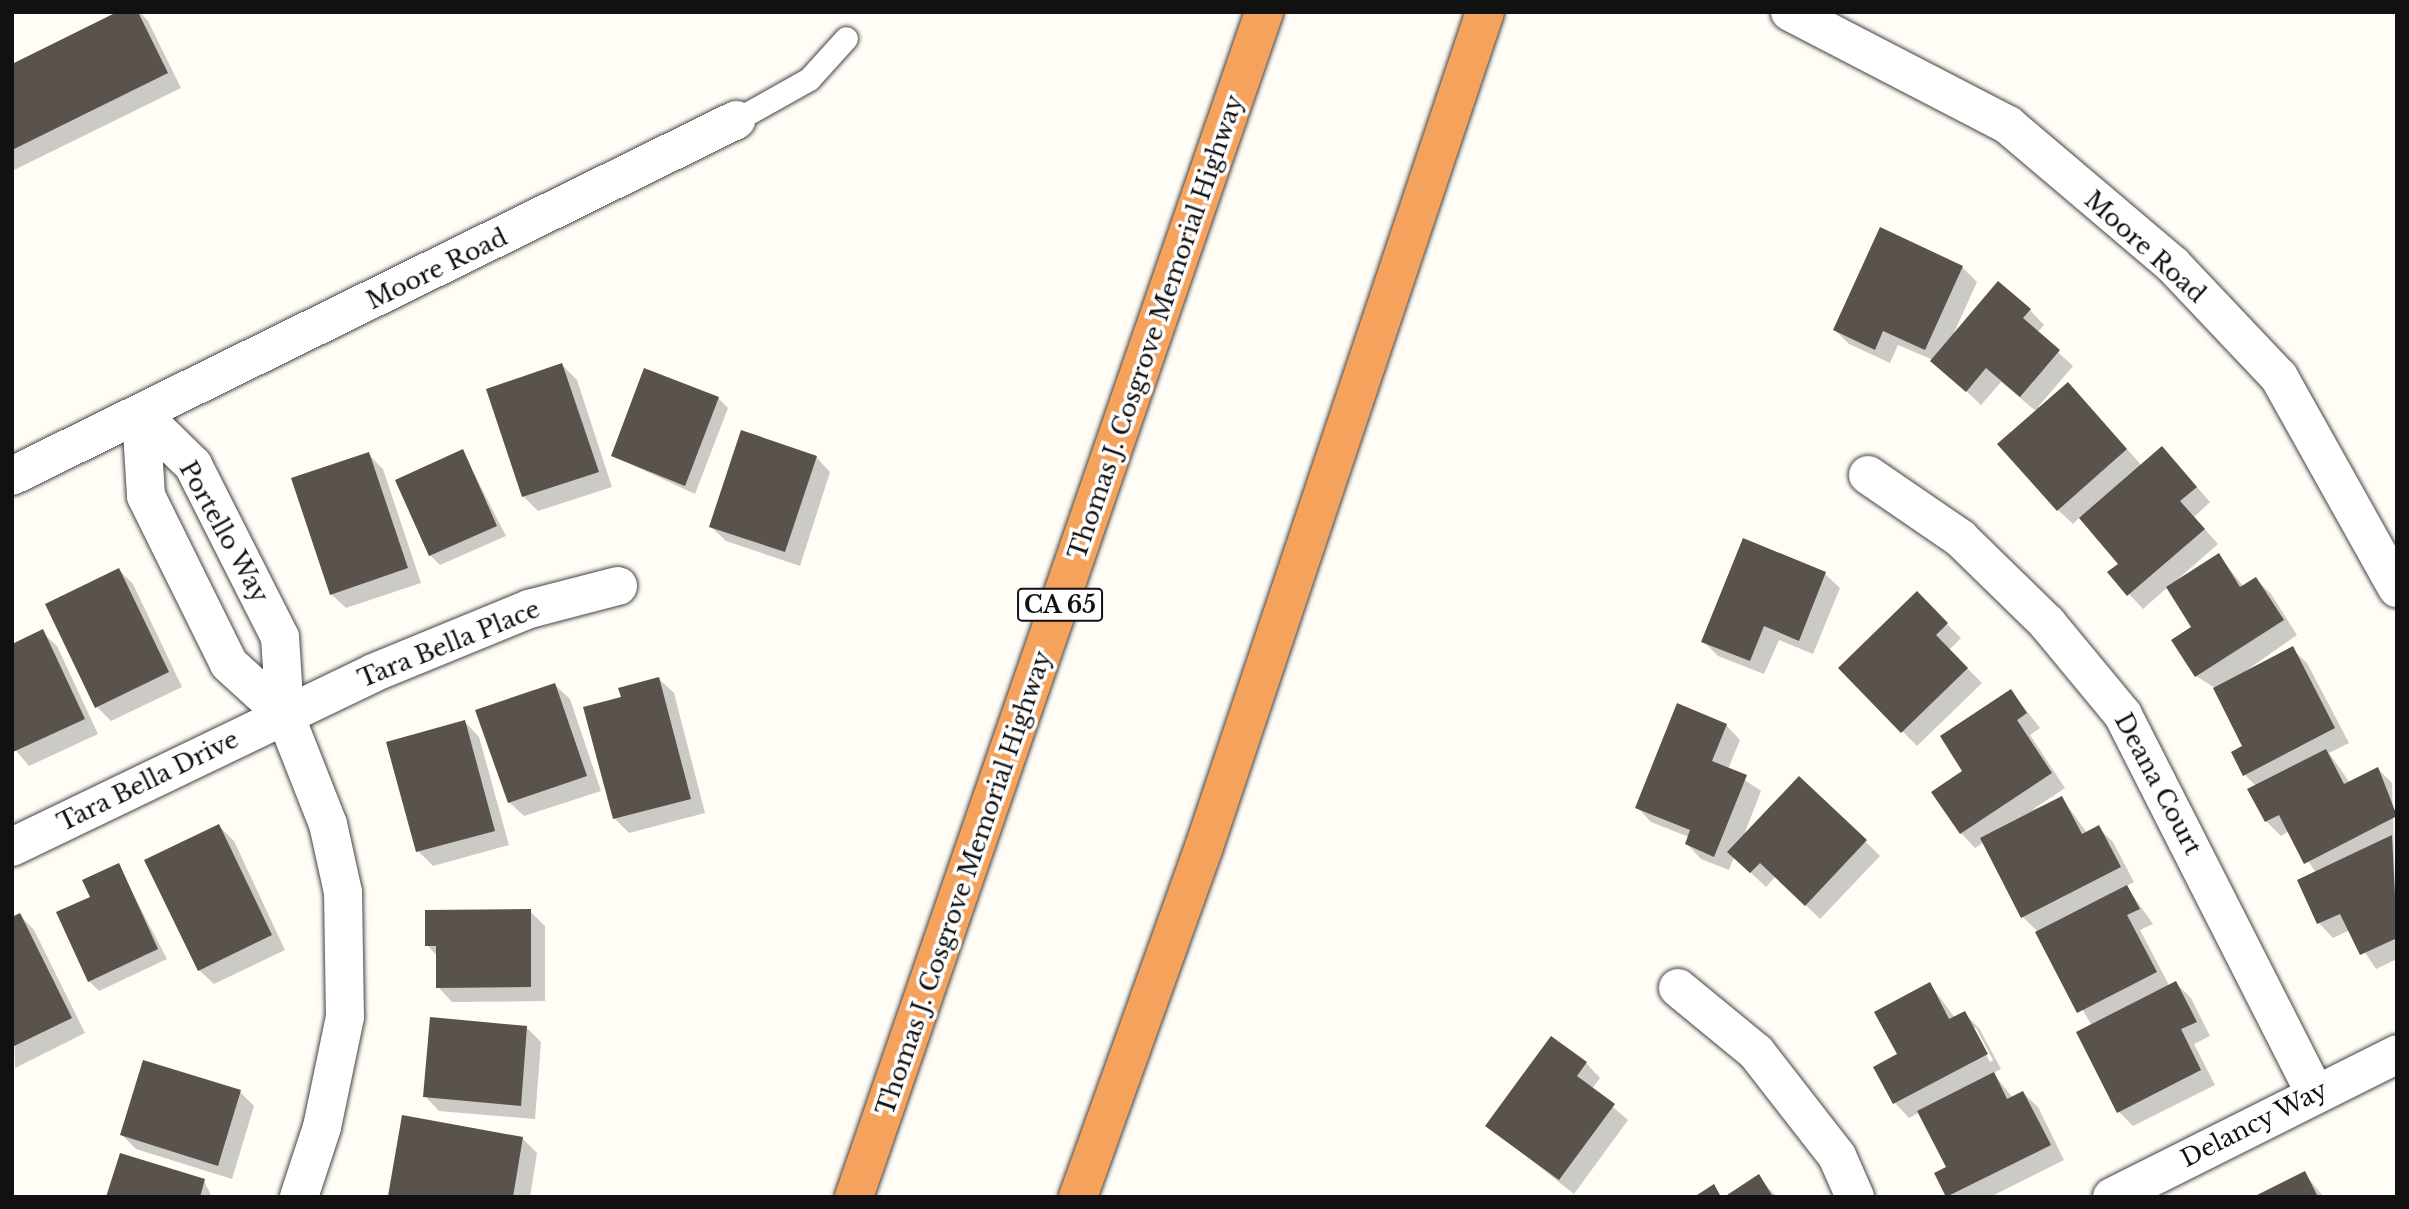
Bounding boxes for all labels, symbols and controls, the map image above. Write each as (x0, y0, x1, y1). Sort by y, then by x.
street label: Thomas J. Cosgrove Memorial Highway (1063, 91, 1249, 563)
street label: Moore Road (2079, 185, 2211, 309)
street label: Moore Road (362, 223, 512, 315)
street label: Portello Way (173, 456, 275, 608)
road number: CA 65 (1016, 586, 1104, 624)
street label: Tara Bella Place (354, 594, 544, 694)
street label: Thomas J. Cosgrove Memorial Highway (871, 647, 1057, 1119)
street label: Deana Court (2109, 708, 2207, 860)
street label: Tara Bella Drive (53, 725, 243, 837)
street label: Delancy Way (2175, 1074, 2333, 1174)

